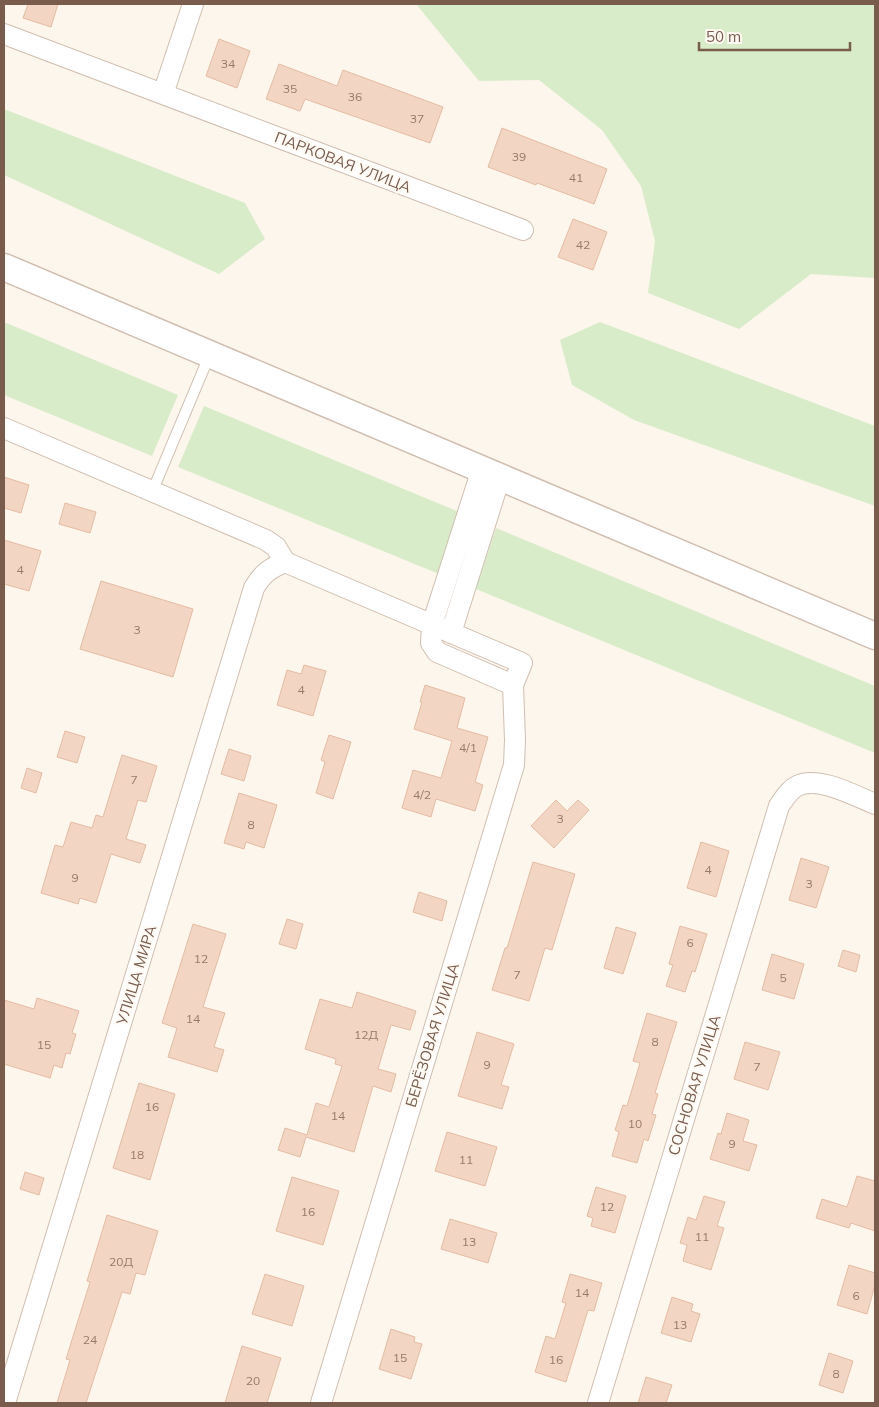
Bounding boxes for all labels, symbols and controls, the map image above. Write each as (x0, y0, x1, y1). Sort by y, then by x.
scale bar (699, 20, 850, 52)
text: 50 m (706, 27, 741, 46)
house number: 34 (221, 56, 235, 71)
house number: 35 (283, 81, 297, 96)
house number: 36 (348, 89, 362, 104)
house number: 37 (410, 111, 424, 126)
street label: ПАРКОВАЯ УЛИЦА (272, 127, 414, 197)
house number: 39 (512, 149, 526, 164)
house number: 41 (569, 170, 583, 185)
house number: 42 (576, 237, 590, 252)
house number: 4 (16, 562, 24, 577)
house number: 3 (133, 622, 141, 637)
house number: 4 (297, 682, 305, 697)
house number: 4/1 (459, 740, 477, 755)
house number: 7 (130, 772, 138, 787)
house number: 4/2 (413, 787, 431, 802)
house number: 3 (556, 811, 564, 826)
house number: 8 (247, 817, 255, 832)
house number: 4 (704, 862, 712, 877)
house number: 9 (71, 870, 79, 885)
house number: 3 (805, 876, 813, 891)
street label: УЛИЦА МИРА (112, 923, 160, 1028)
house number: 6 (686, 935, 694, 950)
house number: 12 (194, 951, 208, 966)
street label: БЕРЁЗОВАЯ УЛИЦА (401, 961, 463, 1109)
house number: 7 (513, 967, 521, 982)
house number: 5 (779, 970, 787, 985)
house number: 14 (186, 1011, 200, 1026)
street label: СОСНОВАЯ УЛИЦА (664, 1012, 724, 1158)
house number: 12Д (354, 1027, 378, 1042)
house number: 8 (651, 1034, 659, 1049)
house number: 15 (37, 1037, 51, 1052)
house number: 9 (483, 1057, 491, 1072)
house number: 7 (753, 1059, 761, 1074)
house number: 16 (145, 1099, 159, 1114)
house number: 14 (331, 1108, 345, 1123)
house number: 10 (628, 1116, 642, 1131)
house number: 9 (728, 1136, 736, 1151)
house number: 18 (130, 1147, 144, 1162)
house number: 11 (459, 1152, 473, 1167)
house number: 12 (600, 1199, 614, 1214)
house number: 16 (301, 1204, 315, 1219)
house number: 11 (695, 1229, 709, 1244)
house number: 13 (462, 1234, 476, 1249)
house number: 20Д (109, 1254, 133, 1269)
house number: 14 (575, 1285, 589, 1300)
house number: 6 (852, 1288, 860, 1303)
house number: 13 (673, 1317, 687, 1332)
house number: 24 (83, 1332, 97, 1347)
house number: 15 (393, 1350, 407, 1365)
house number: 16 (549, 1352, 563, 1367)
house number: 8 (832, 1366, 840, 1381)
house number: 20 (246, 1373, 260, 1388)

